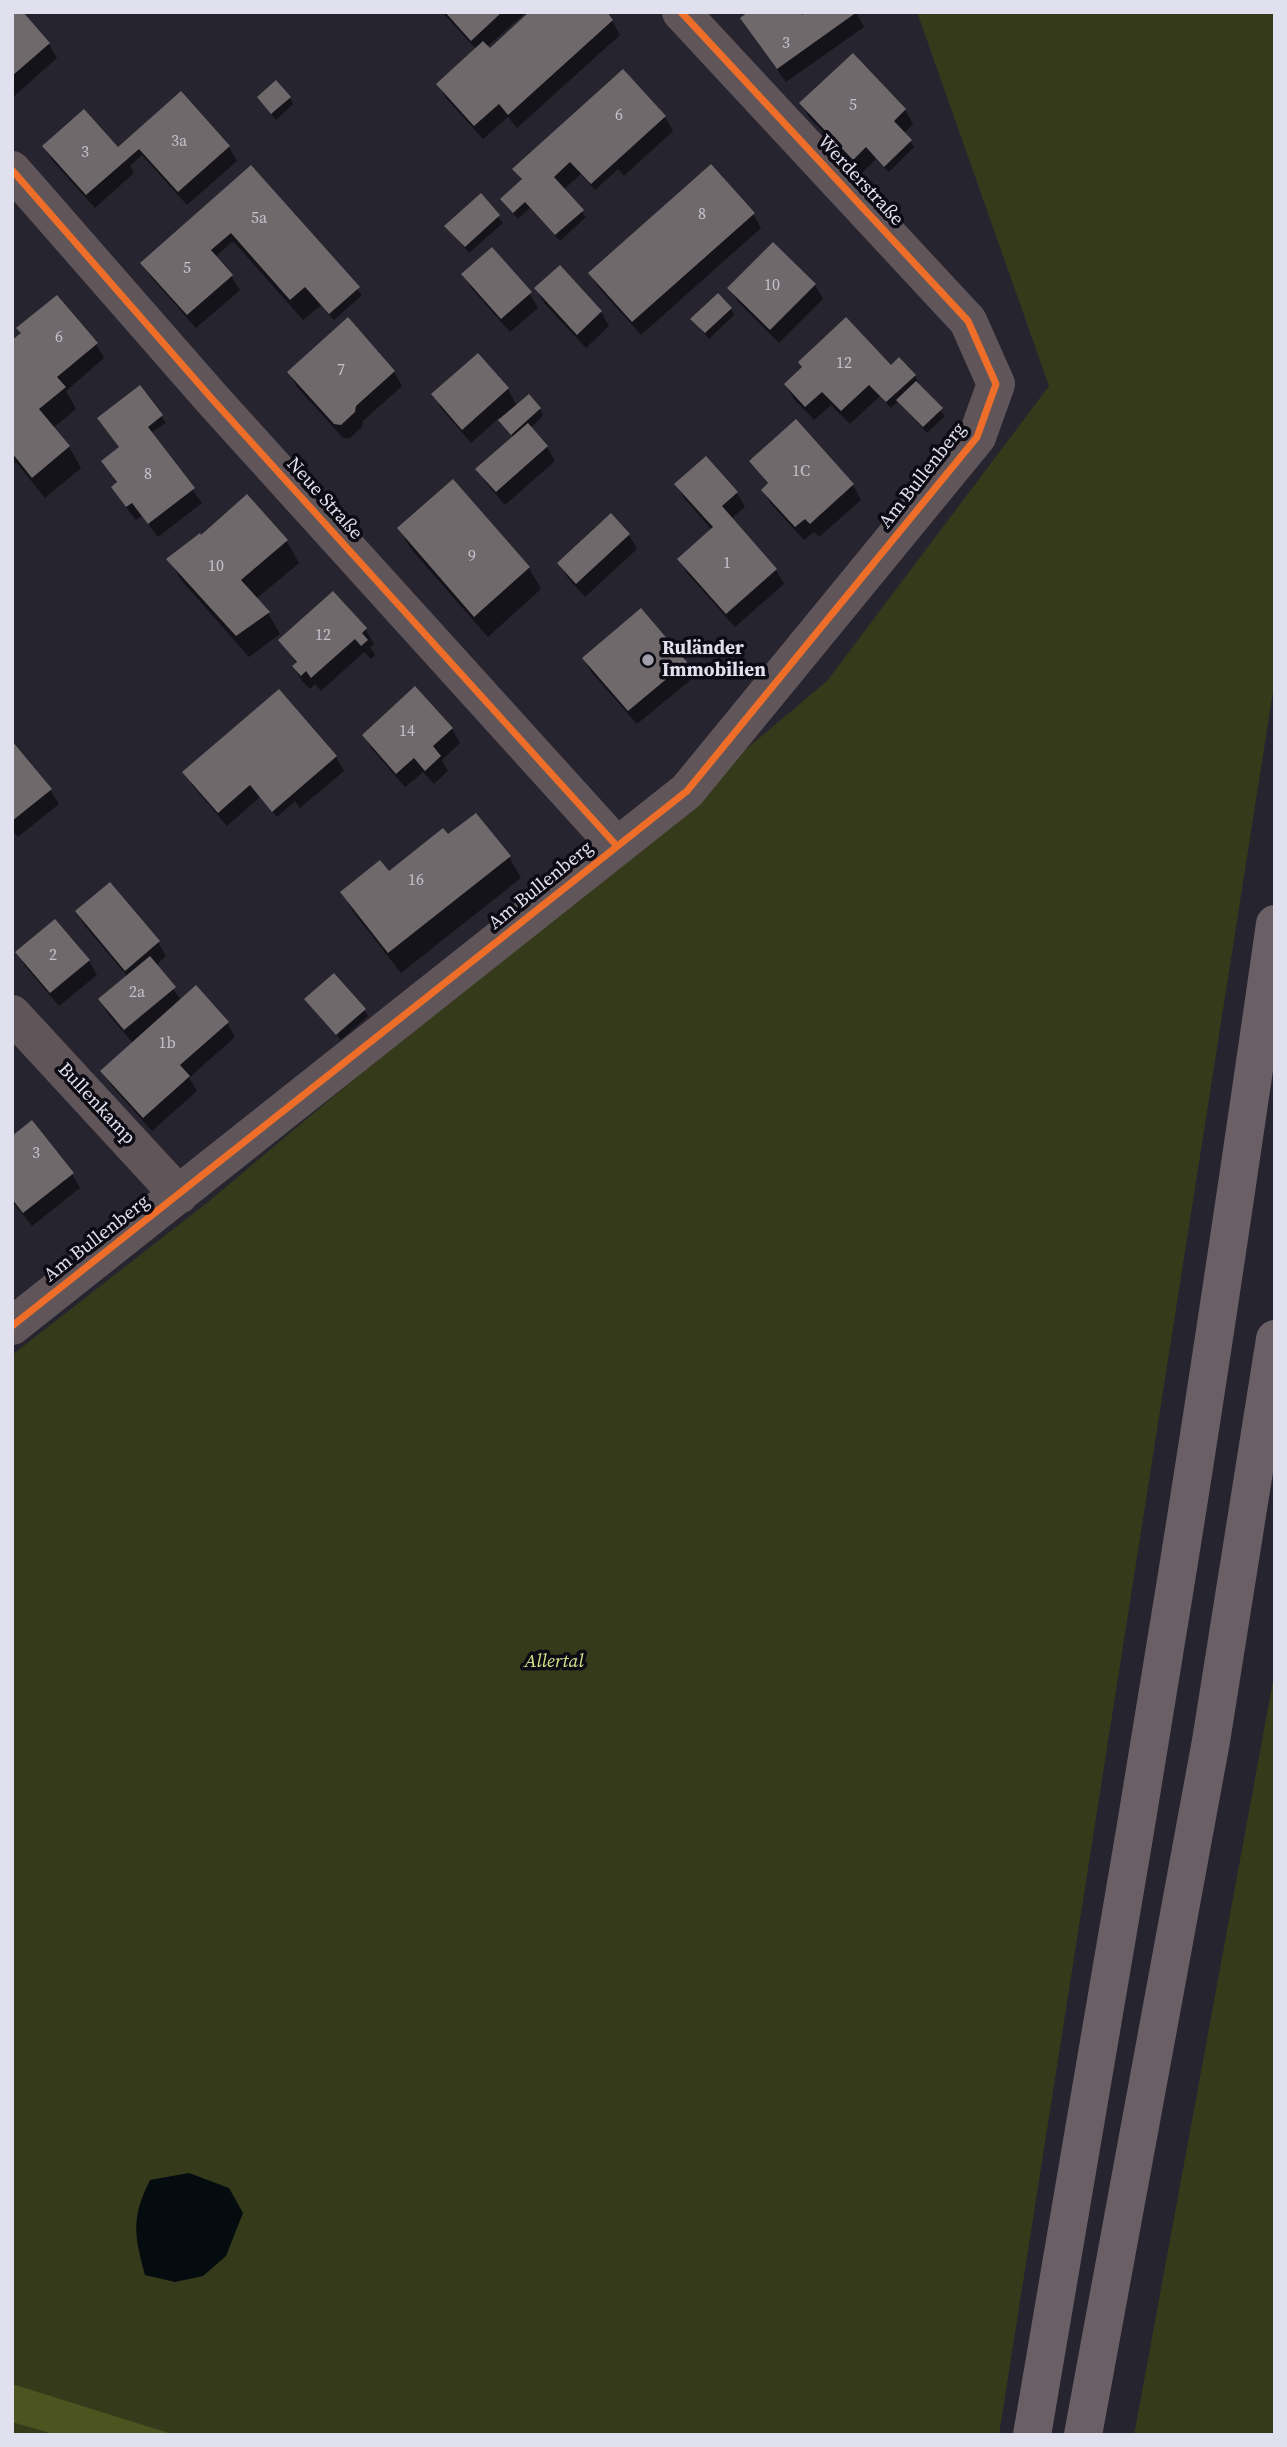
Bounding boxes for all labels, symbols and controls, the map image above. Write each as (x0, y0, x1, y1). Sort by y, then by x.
house number: 3 (782, 34, 790, 54)
house number: 5 (849, 96, 857, 116)
house number: 6 (615, 106, 623, 126)
street label: Werderstraße (812, 131, 908, 231)
house number: 3a (171, 132, 187, 152)
house number: 3 (81, 143, 89, 163)
house number: 8 (698, 205, 706, 225)
house number: 5a (251, 209, 267, 229)
house number: 5 (183, 259, 191, 279)
house number: 10 (764, 276, 780, 296)
house number: 6 (55, 328, 63, 348)
house number: 12 (836, 354, 852, 374)
house number: 7 (337, 361, 345, 381)
street label: Am Bullenberg (875, 419, 971, 533)
street label: Neue Straße (281, 453, 367, 545)
house number: 1C (792, 462, 810, 482)
house number: 8 (144, 465, 152, 485)
house number: 9 (468, 547, 476, 567)
house number: 1 (723, 554, 731, 574)
house number: 10 (208, 557, 224, 577)
house number: 12 (315, 626, 331, 646)
place label: Ruländer Immobilien (662, 638, 766, 682)
marker: Ruländer Immobilien (640, 652, 656, 668)
house number: 14 (399, 722, 415, 742)
street label: Am Bullenberg (484, 837, 598, 935)
house number: 16 (408, 871, 424, 891)
house number: 2 (49, 946, 57, 966)
house number: 2a (129, 983, 145, 1003)
house number: 1b (158, 1034, 176, 1054)
street label: Bullenkamp (53, 1059, 139, 1149)
house number: 3 (32, 1144, 40, 1164)
street label: Am Bullenberg (40, 1191, 154, 1287)
park label: Allertal (524, 1651, 584, 1673)

